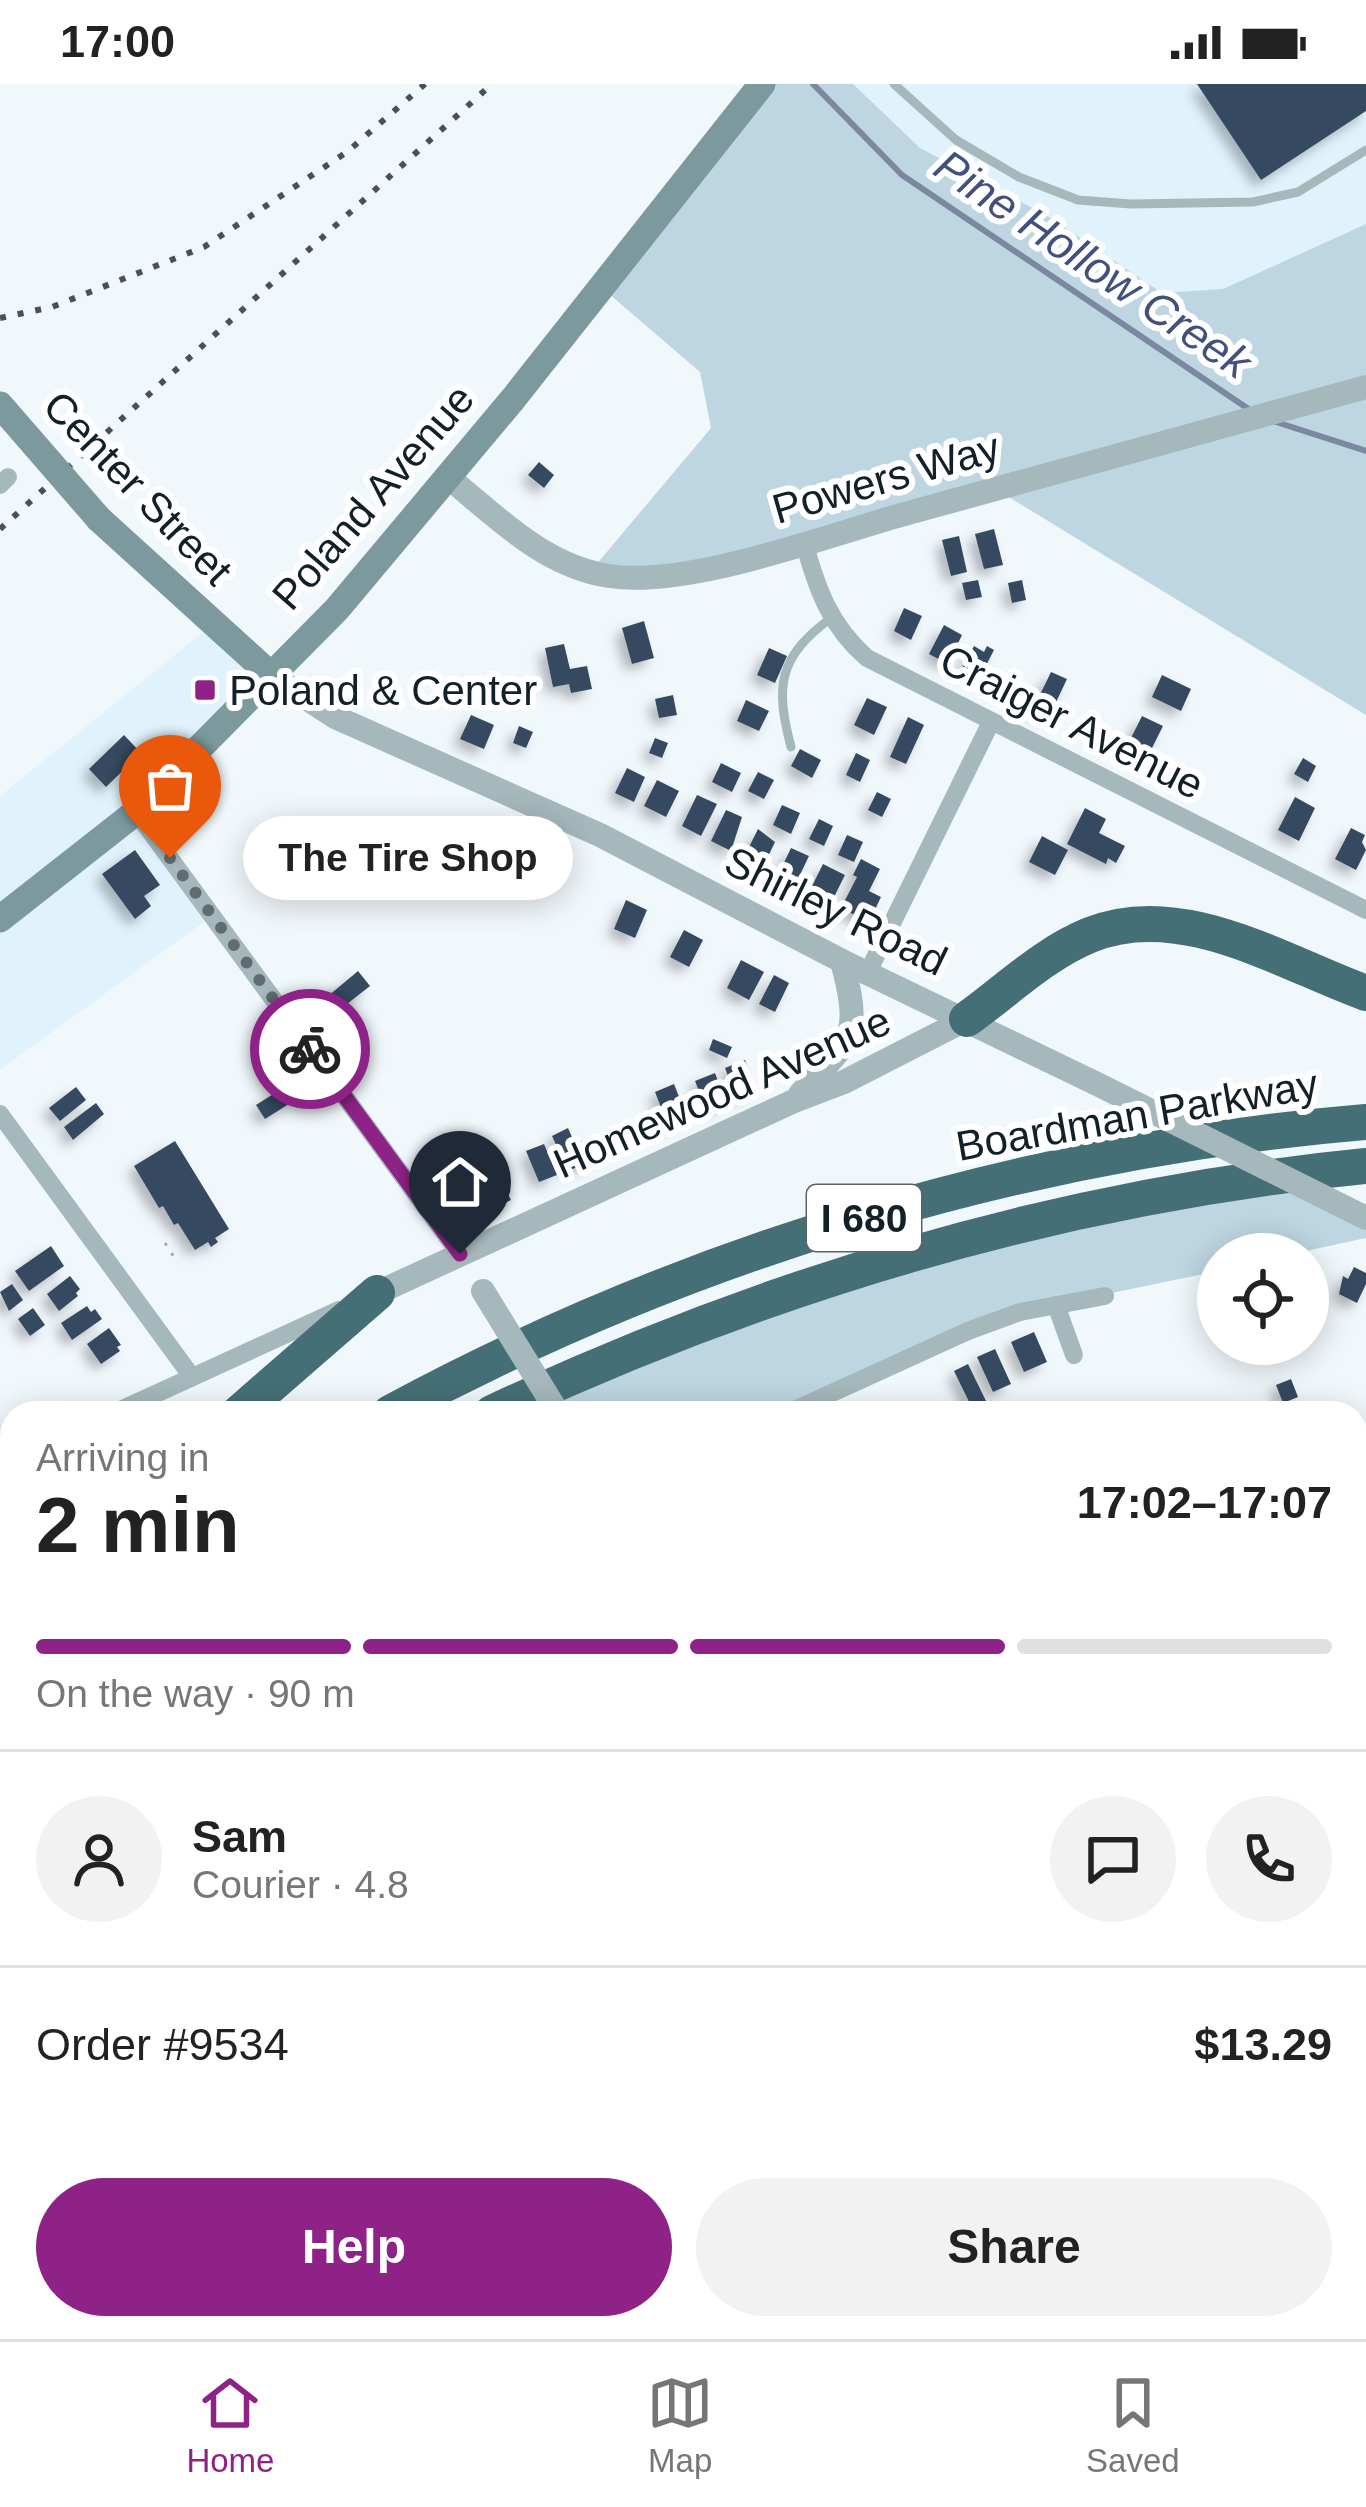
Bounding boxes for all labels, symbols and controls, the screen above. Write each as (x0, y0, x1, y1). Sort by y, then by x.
text: 17:00 (60, 16, 175, 67)
water label: Pine Hollow Creek (925, 139, 1263, 390)
street label: Poland Avenue (263, 375, 483, 619)
street label: Center Street (34, 382, 242, 594)
street label: Powers Way (767, 423, 1005, 533)
street label: Craiger Avenue (933, 636, 1211, 808)
place label: Poland & Center (229, 667, 537, 714)
marker: Poland & Center (192, 677, 218, 703)
pin (119, 735, 221, 858)
icon: bag (137, 753, 203, 819)
callout: The Tire Shop (242, 816, 572, 900)
text: The Tire Shop (278, 836, 538, 879)
street label: Shirley Road (718, 837, 954, 985)
courier (250, 989, 370, 1109)
street label: Homewood Avenue (546, 997, 898, 1187)
icon: bike (277, 1016, 343, 1082)
street label: Boardman Parkway (952, 1060, 1322, 1170)
pin (409, 1131, 511, 1254)
icon: home (427, 1149, 493, 1215)
road number: I 680 (807, 1185, 921, 1251)
map controls (1197, 1233, 1329, 1365)
button: locate (1197, 1233, 1329, 1365)
text: Arriving in (36, 1436, 209, 1479)
text: 17:02–17:07 (1077, 1477, 1332, 1528)
text: 2 min (36, 1481, 240, 1569)
text: On the way · 90 m (36, 1672, 355, 1715)
button: person (36, 1796, 162, 1922)
button: chat (1050, 1796, 1176, 1922)
button: phone (1206, 1796, 1332, 1922)
text: Sam (192, 1811, 287, 1862)
text: Courier · 4.8 (192, 1863, 409, 1906)
text: Order #9534 (36, 2019, 289, 2070)
text: $13.29 (1194, 2019, 1332, 2070)
button: Help (36, 2178, 672, 2316)
button: Share (696, 2178, 1332, 2316)
tab: Home (186, 2370, 274, 2480)
tab: Map (647, 2370, 713, 2480)
tab: Saved (1086, 2370, 1180, 2480)

